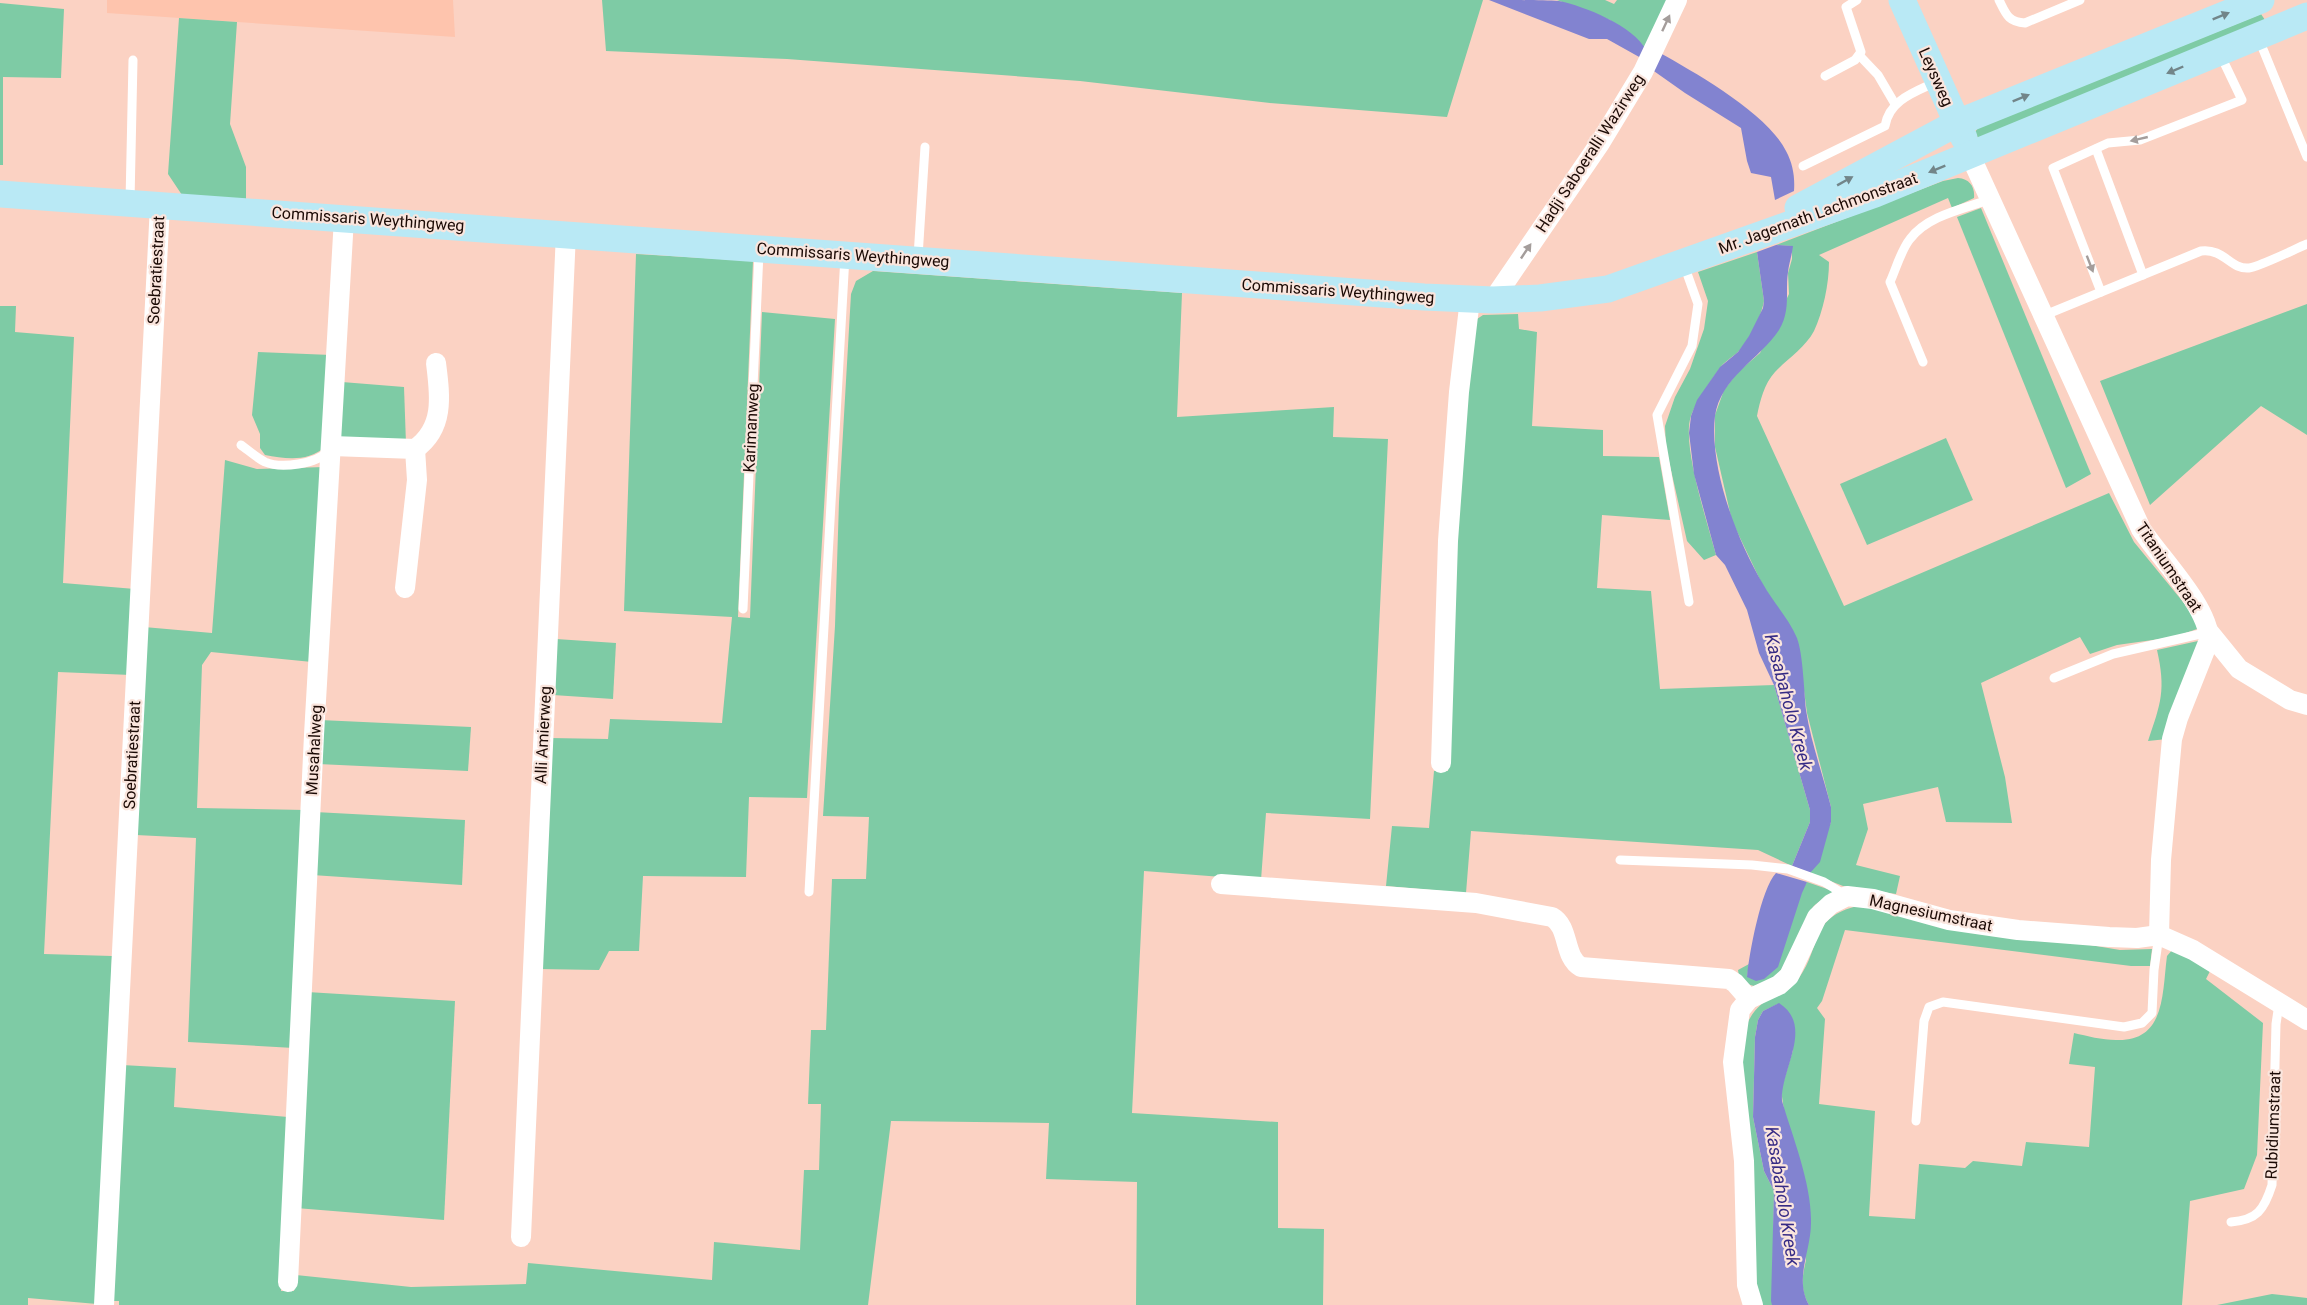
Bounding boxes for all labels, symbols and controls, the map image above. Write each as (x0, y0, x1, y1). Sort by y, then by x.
one-way arrow (2212, 11, 2230, 20)
one-way arrow (1661, 15, 1670, 32)
street label: Leysweg (1915, 45, 1957, 109)
one-way arrow (2166, 66, 2184, 75)
street label: Hadji Saboeralli Wazirweg (1532, 70, 1648, 236)
one-way arrow (2012, 93, 2030, 102)
one-way arrow (2129, 135, 2148, 144)
one-way arrow (1927, 164, 1945, 174)
street label: Mr. Jagernath Lachmonstraat (1716, 168, 1920, 258)
one-way arrow (1837, 176, 1854, 186)
street label: Commissaris Weythingweg (271, 203, 465, 235)
street label: Soebratiestraat (144, 215, 168, 325)
street label: Commissaris Weythingweg (756, 239, 950, 271)
one-way arrow (1520, 244, 1532, 260)
one-way arrow (2085, 256, 2095, 274)
street label: Commissaris Weythingweg (1241, 275, 1435, 307)
street label: Karimanweg (739, 383, 763, 473)
street label: Titaniumstraat (2132, 518, 2206, 616)
water label: Kasabaholo Kreek (1761, 631, 1818, 774)
street label: Alli Amierweg (531, 686, 555, 784)
street label: Soebratiestraat (120, 700, 144, 810)
street label: Musahalweg (302, 704, 326, 796)
street label: Magnesiumstraat (1868, 891, 1994, 935)
street label: Rubidiumstraat (2262, 1070, 2284, 1180)
water label: Kasabaholo Kreek (1762, 1125, 1805, 1268)

